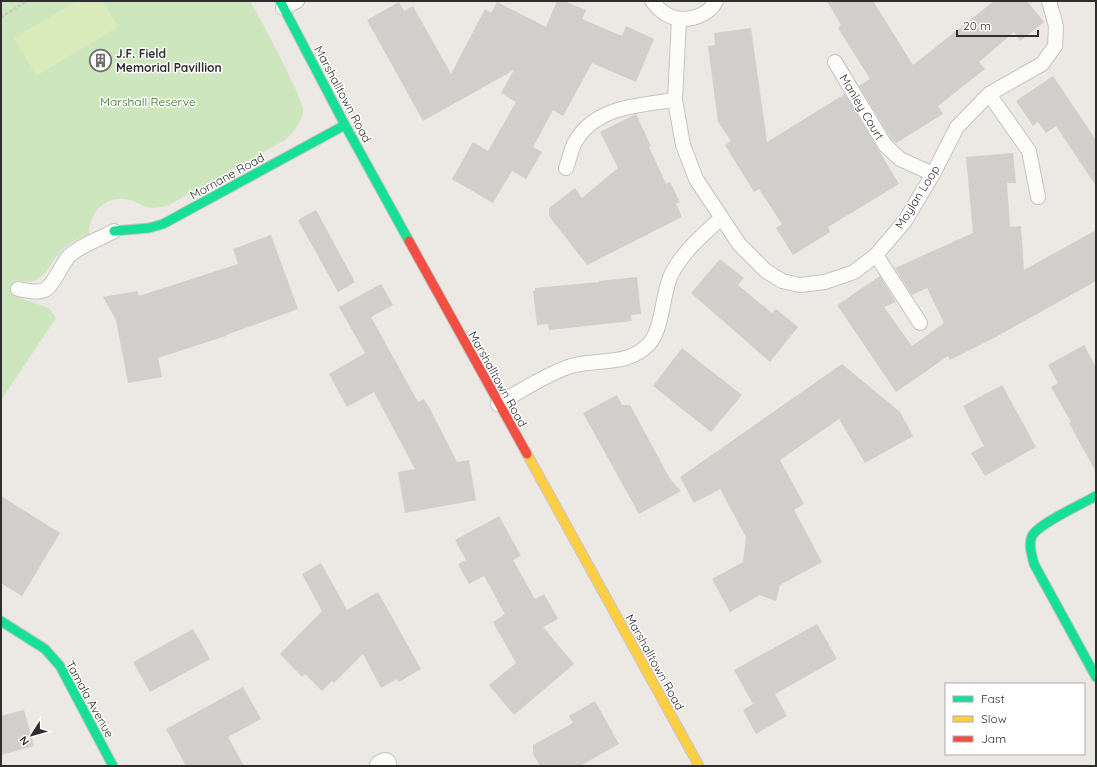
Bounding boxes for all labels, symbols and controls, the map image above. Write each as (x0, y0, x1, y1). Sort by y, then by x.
scale bar (957, 12, 1038, 38)
text: 20 m (963, 18, 991, 33)
street label: Marshalltown Road (311, 43, 375, 145)
place label: J.F. Field Memorial Pavillion (116, 46, 222, 75)
building icon: J.F. Field Memorial Pavillion (87, 47, 113, 73)
street label: Manley Court (836, 71, 888, 143)
park label: Marshall Reserve (100, 94, 196, 109)
street label: Mornane Road (187, 149, 267, 203)
street label: Moylan Loop (891, 162, 943, 232)
street label: Marshalltown Road (465, 328, 531, 430)
street label: Marshalltown Road (622, 611, 688, 713)
street label: Tamala Avenue (63, 658, 117, 740)
legend (945, 683, 1085, 755)
text: Fast (981, 691, 1005, 706)
text: Slow (981, 711, 1007, 726)
north arrow (12, 715, 52, 755)
text: Jam (981, 731, 1006, 746)
text: N (16, 734, 32, 748)

